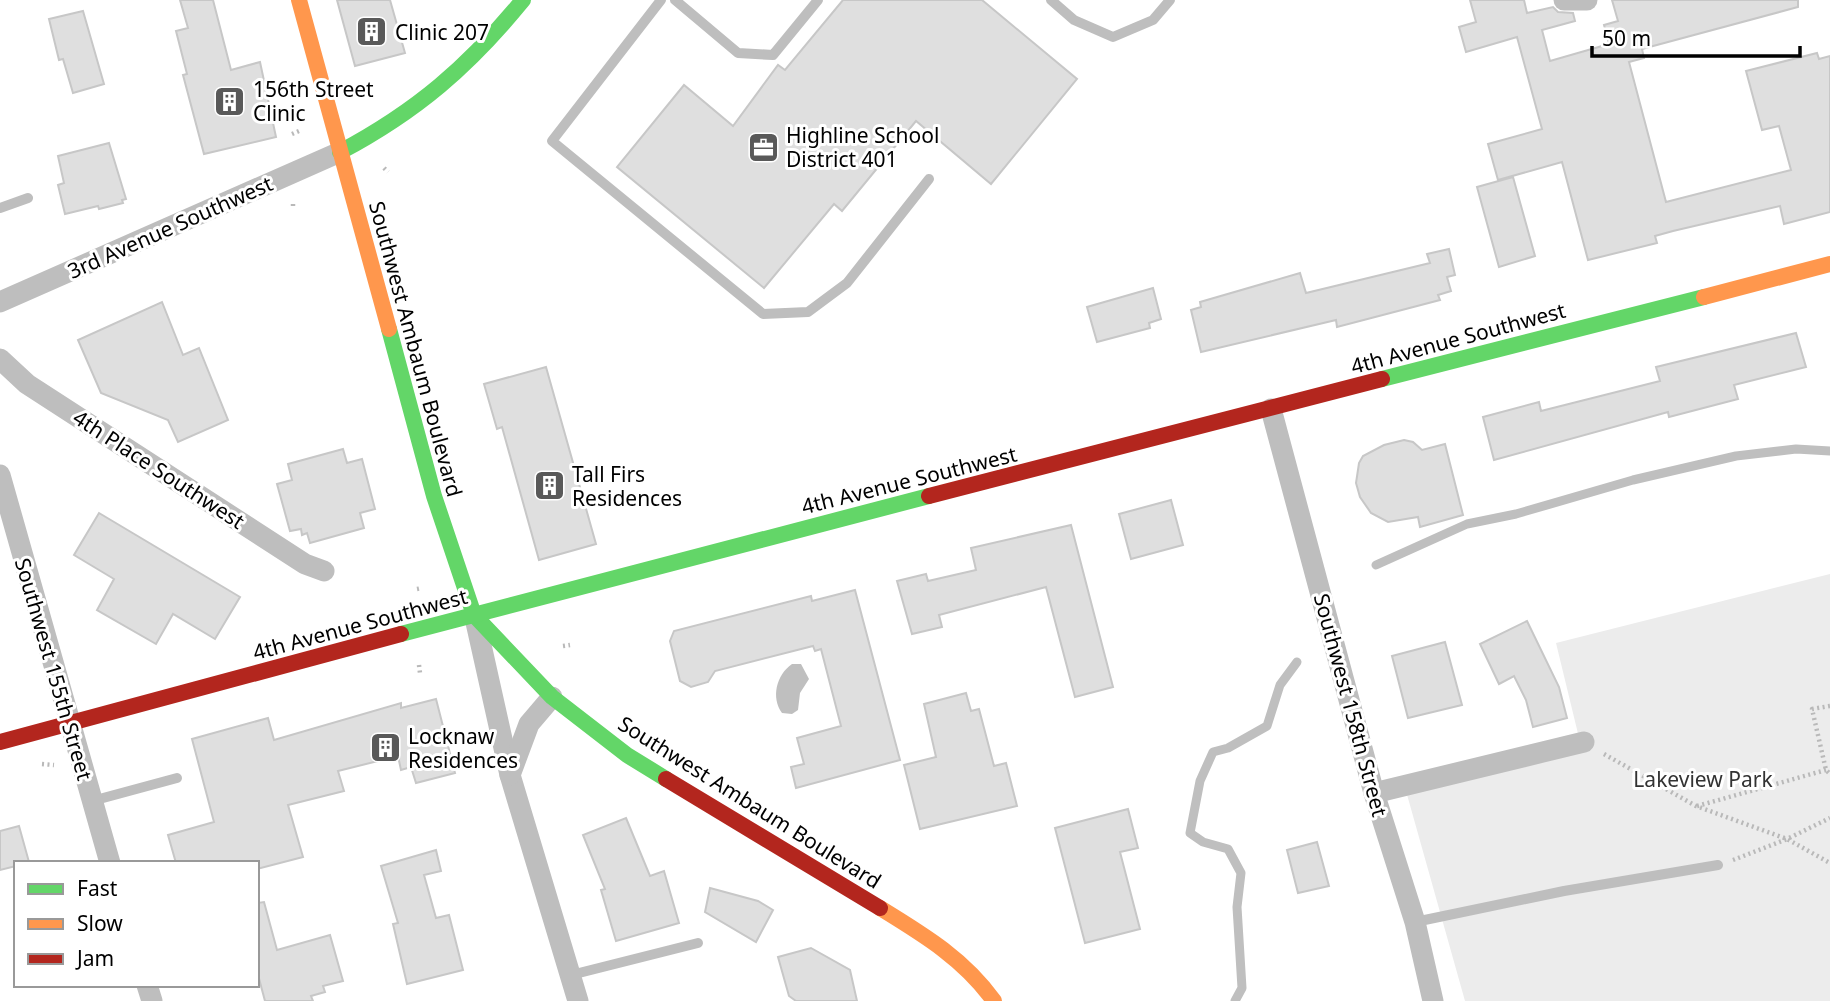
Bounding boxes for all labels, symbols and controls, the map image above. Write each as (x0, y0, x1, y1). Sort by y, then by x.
scale bar (1592, 14, 1800, 58)
building icon: Clinic 207 (355, 15, 389, 49)
place label: Clinic 207 (395, 18, 489, 46)
text: 50 m (1602, 24, 1651, 52)
place label: 156th Street Clinic (253, 75, 374, 127)
building icon: 156th Street Clinic (213, 84, 247, 118)
place label: Highline School District 401 (786, 121, 939, 173)
office icon: Highline School District 401 (746, 130, 780, 164)
street label: 3rd Avenue Southwest (63, 169, 277, 285)
street label: Southwest Ambaum Boulevard (363, 198, 469, 500)
street label: 4th Avenue Southwest (1348, 296, 1569, 380)
street label: 4th Place Southwest (68, 403, 250, 535)
street label: 4th Avenue Southwest (798, 440, 1020, 520)
place label: Tall Firs Residences (572, 460, 682, 512)
building icon: Tall Firs Residences (532, 469, 566, 503)
street label: Southwest 155th Street (9, 555, 99, 784)
street label: 4th Avenue Southwest (250, 582, 471, 666)
street label: Southwest 158th Street (1308, 590, 1394, 820)
street label: Southwest Ambaum Boulevard (613, 709, 887, 895)
place label: Locknaw Residences (408, 722, 518, 774)
building icon: Locknaw Residences (368, 731, 402, 765)
park label: Lakeview Park (1633, 765, 1773, 793)
legend (14, 861, 259, 987)
text: Fast (77, 874, 118, 902)
text: Slow (77, 909, 123, 937)
text: Jam (75, 944, 114, 972)

